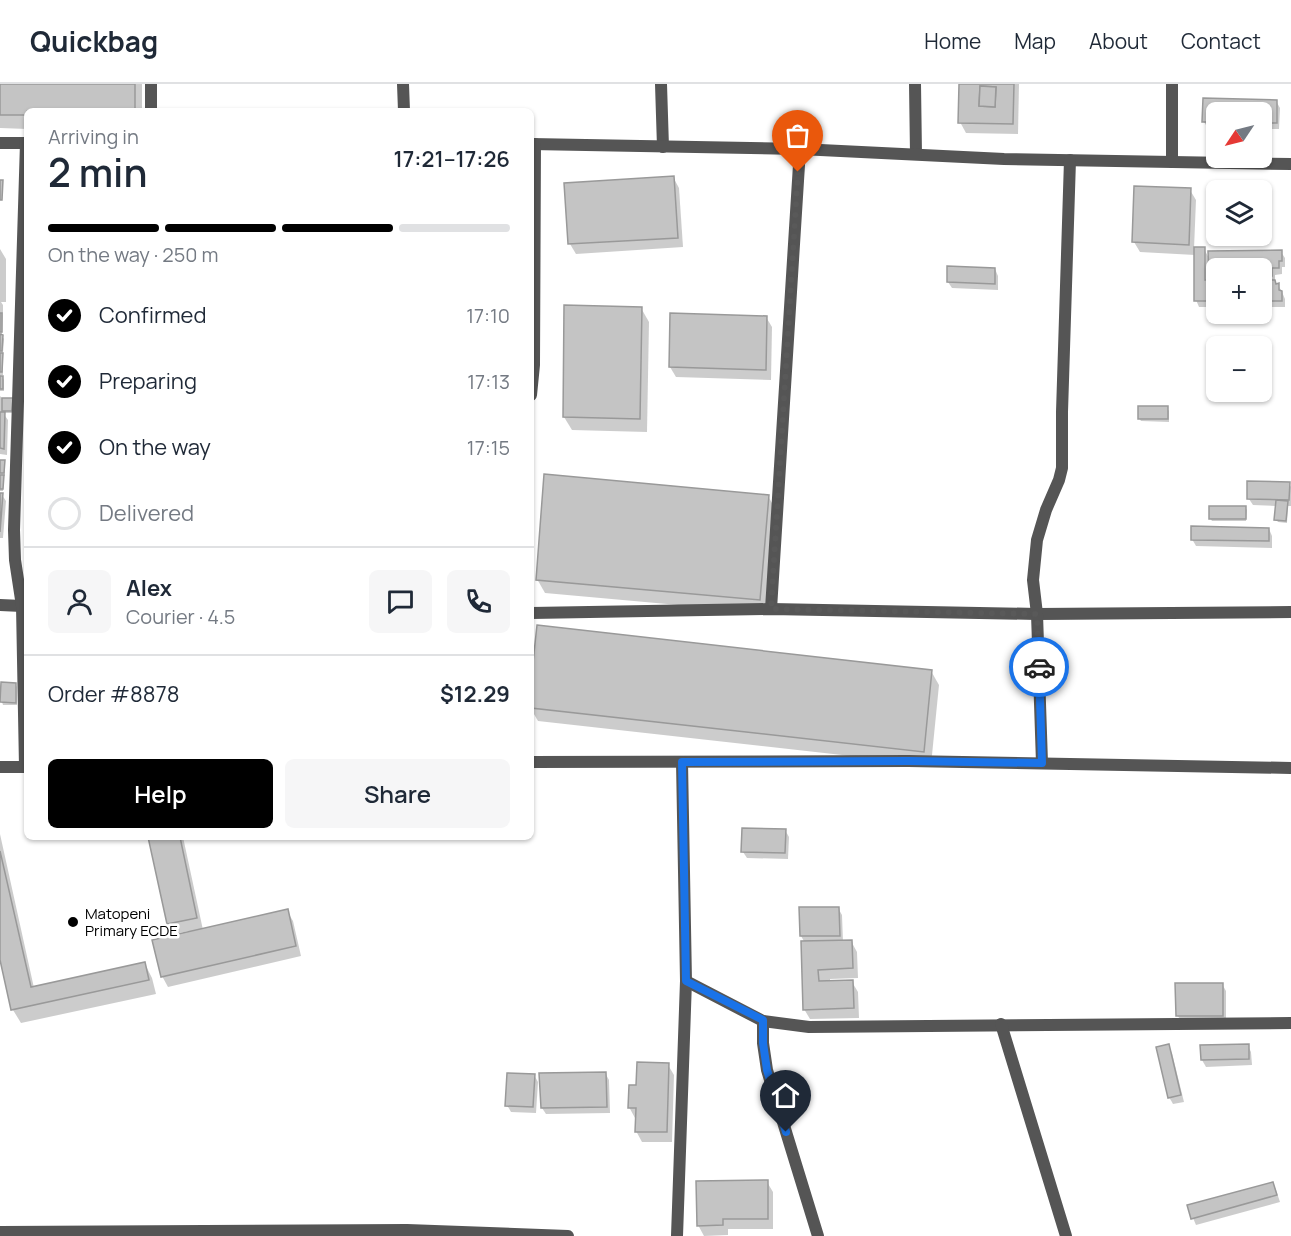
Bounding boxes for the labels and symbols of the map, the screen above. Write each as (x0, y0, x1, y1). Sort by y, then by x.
north arrow (1206, 102, 1272, 168)
pin (772, 110, 823, 172)
courier (1009, 637, 1069, 697)
place label: Matopeni Primary ECDE (85, 903, 178, 941)
marker: Matopeni Primary ECDE (66, 915, 80, 929)
pin (760, 1070, 811, 1132)

